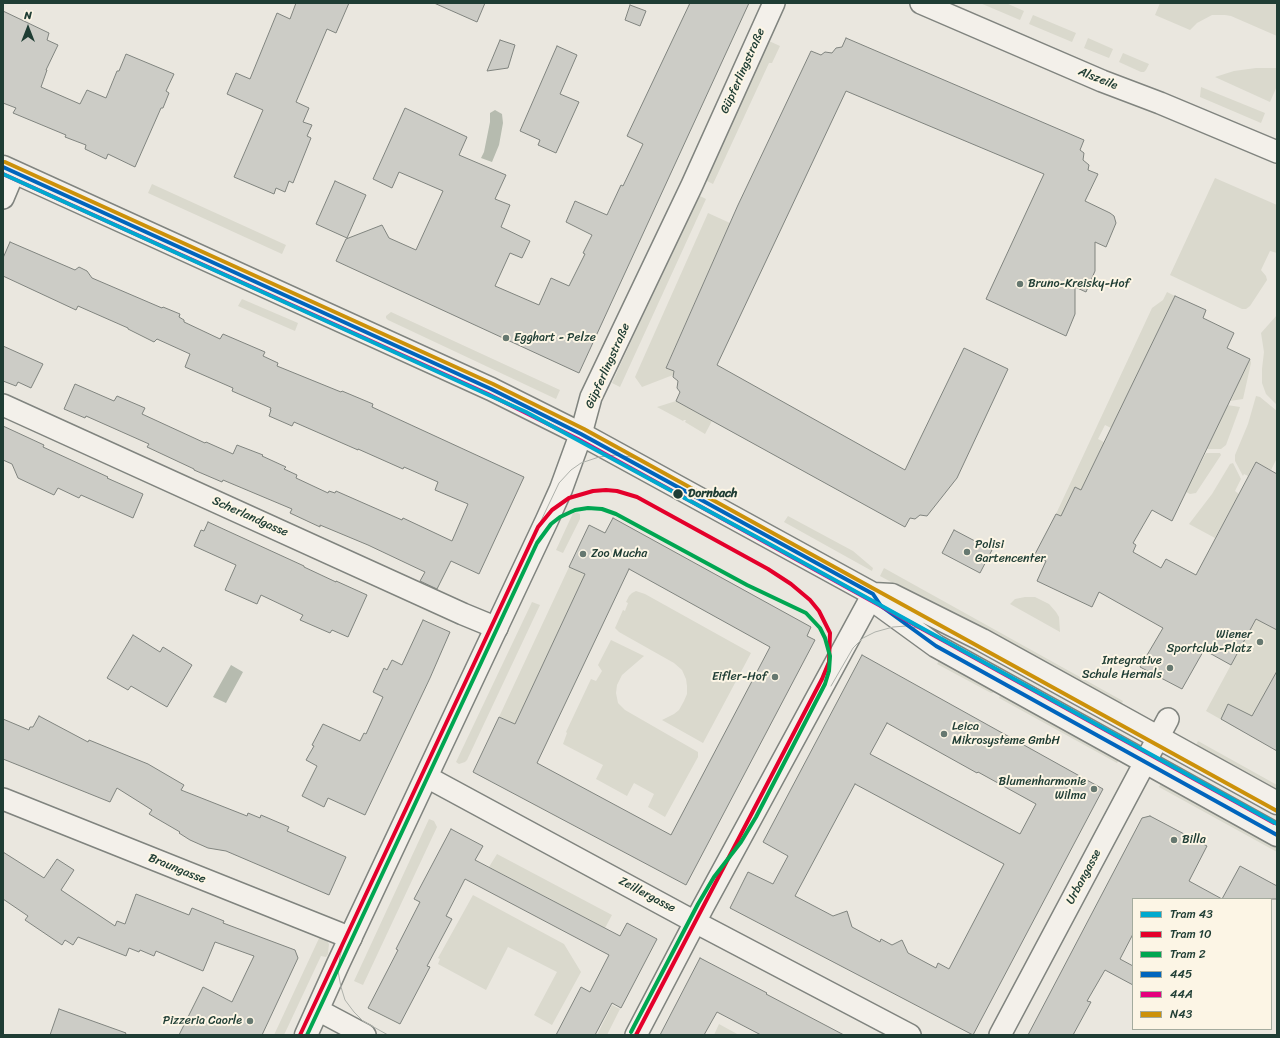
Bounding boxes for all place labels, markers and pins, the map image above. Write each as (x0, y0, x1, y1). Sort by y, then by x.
place label: Bruno-Kreisky-Hof (1028, 277, 1130, 291)
marker: Bruno-Kreisky-Hof (1015, 279, 1025, 289)
place label: Egghart - Pelze (514, 331, 596, 345)
marker: Egghart - Pelze (501, 333, 511, 343)
marker: Dornbach (671, 487, 685, 501)
place label: Dornbach (688, 487, 737, 501)
place label: Polisi Gartencenter (975, 538, 1046, 566)
place label: Zoo Mucha (591, 547, 647, 561)
marker: Polisi Gartencenter (962, 547, 972, 557)
marker: Zoo Mucha (578, 549, 588, 559)
place label: Wiener Sportclub-Platz (1167, 628, 1252, 656)
marker: Wiener Sportclub-Platz (1255, 637, 1265, 647)
place label: Integrative Schule Hernals (1082, 654, 1162, 682)
marker: Integrative Schule Hernals (1165, 663, 1175, 673)
place label: Eifler-Hof (712, 670, 767, 684)
marker: Eifler-Hof (770, 672, 780, 682)
place label: Leica Mikrosysteme GmbH (952, 720, 1060, 748)
marker: Leica Mikrosysteme GmbH (939, 729, 949, 739)
place label: Blumenharmonie Wilma (999, 775, 1086, 803)
marker: Blumenharmonie Wilma (1089, 784, 1099, 794)
place label: Billa (1182, 833, 1206, 847)
marker: Billa (1169, 835, 1179, 845)
place label: Pizzeria Caorle (163, 1014, 242, 1028)
marker: Pizzeria Caorle (245, 1016, 255, 1026)

